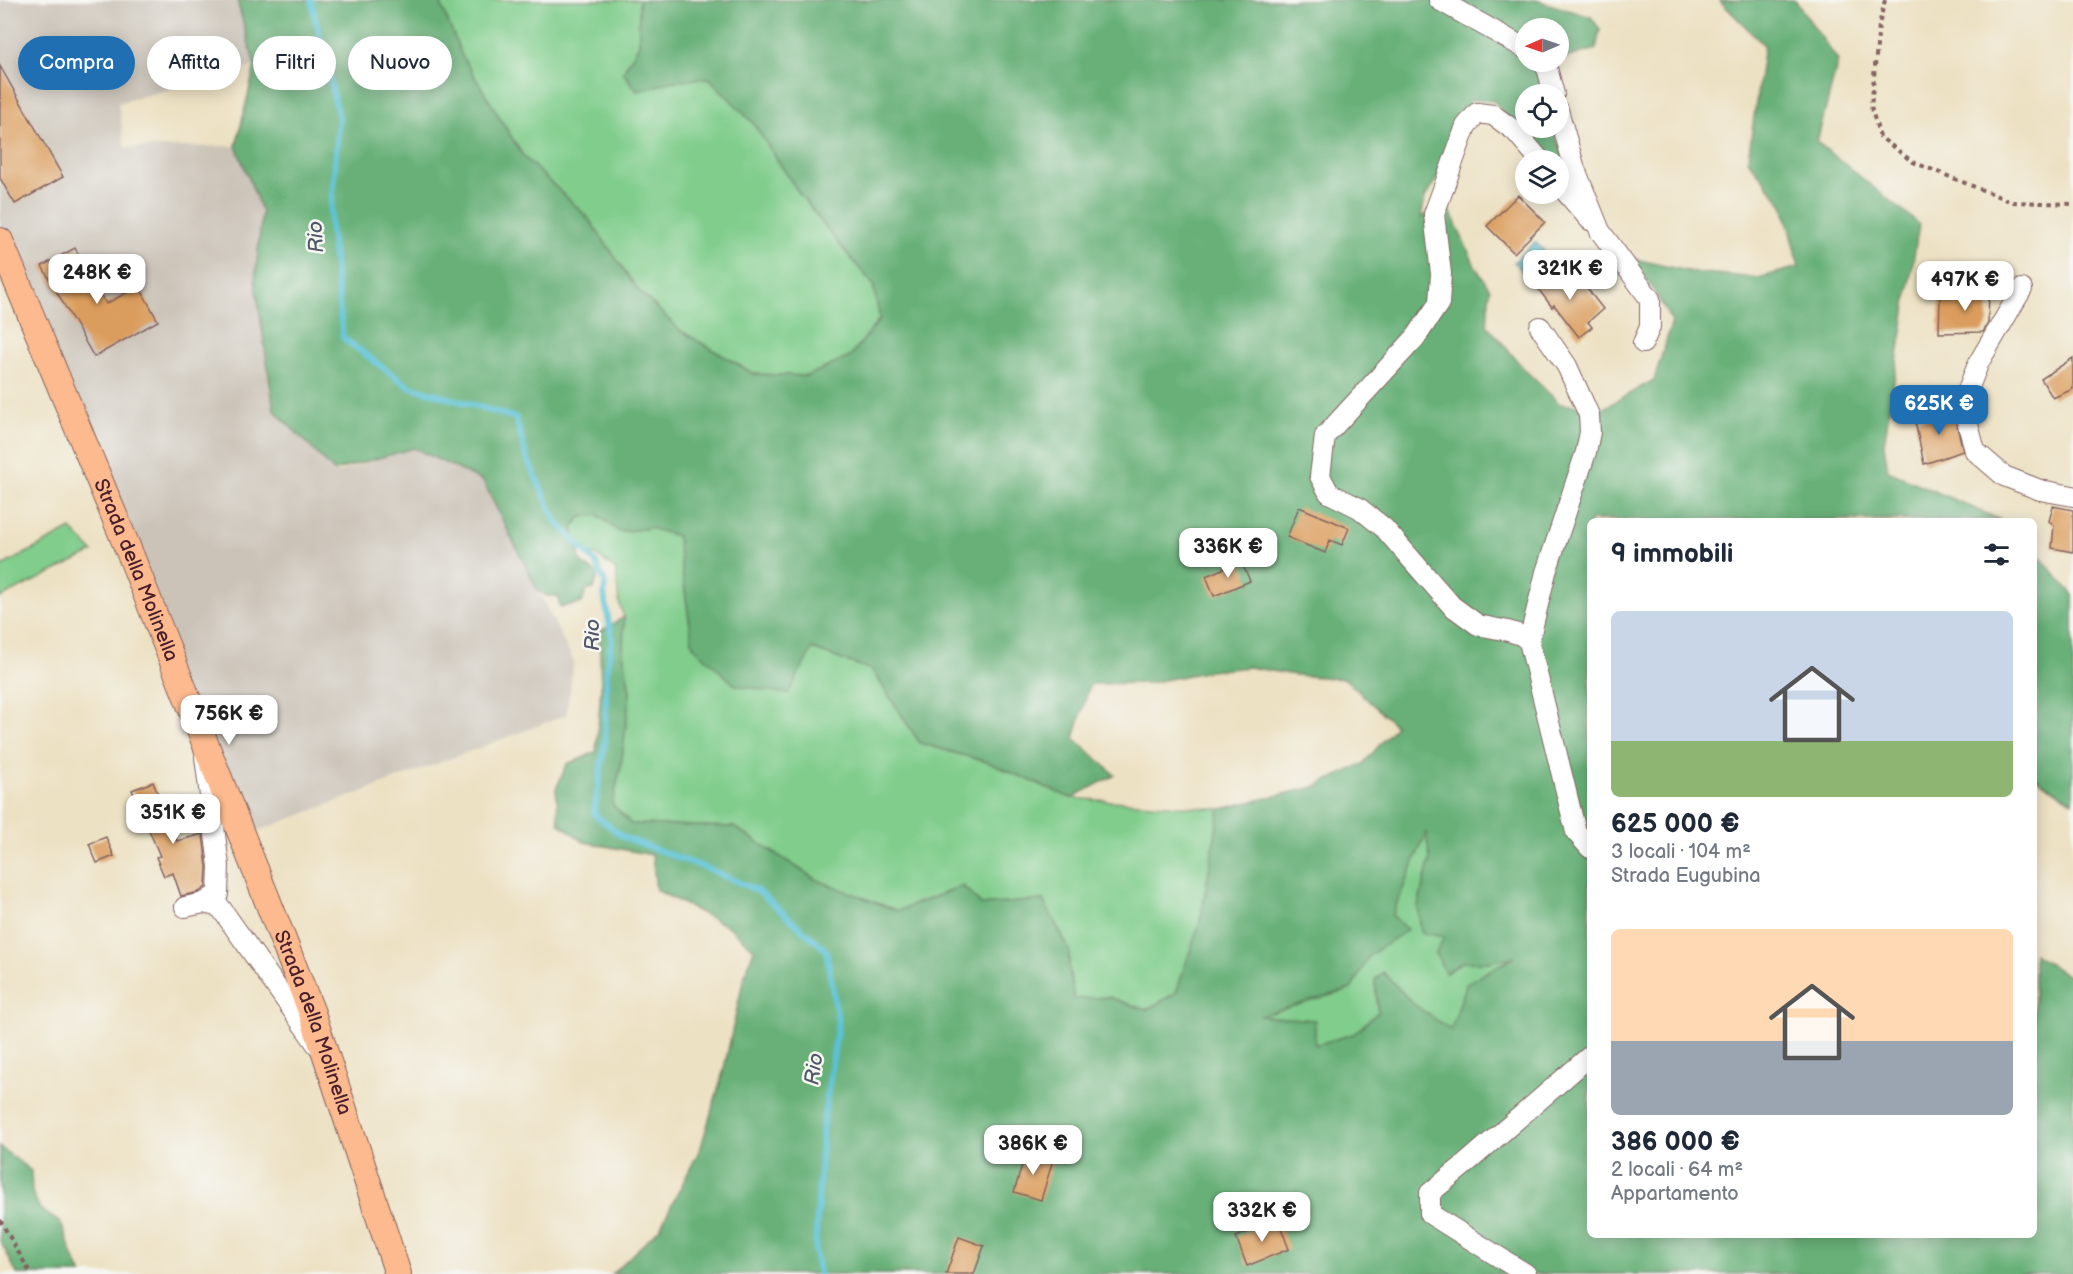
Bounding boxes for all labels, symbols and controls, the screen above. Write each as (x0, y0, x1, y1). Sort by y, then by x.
north arrow (1515, 18, 1569, 72)
map controls (1515, 18, 1569, 204)
chip: Compra (18, 36, 135, 90)
chip: Affitta (147, 36, 241, 90)
chip: Filtri (253, 36, 336, 90)
chip: Nuovo (348, 36, 452, 90)
button: locate (1515, 84, 1569, 138)
button: layers (1515, 150, 1569, 204)
water label: Rio (303, 220, 329, 254)
pin: 321K € (1521, 250, 1619, 301)
pin: 248K € (48, 254, 146, 305)
text: 321K € (1537, 257, 1603, 281)
text: 248K € (62, 261, 132, 285)
pin: 497K € (1916, 261, 2014, 312)
text: 497K € (1931, 268, 1999, 292)
pin: 625K € (1890, 385, 1988, 436)
text: 625K € (1904, 392, 1974, 416)
street label: Strada della Molinella (88, 475, 183, 665)
pin: 336K € (1179, 528, 1277, 579)
text: 336K € (1193, 535, 1263, 559)
icon: filters (1980, 538, 2013, 571)
text: 9 immobili (1611, 539, 1733, 570)
water label: Rio (580, 619, 605, 651)
icon: home (1758, 650, 1866, 758)
pin: 756K € (180, 695, 278, 746)
text: 756K € (195, 702, 263, 726)
pin: 351K € (124, 794, 222, 845)
text: 351K € (140, 801, 206, 825)
text: 625 000 € (1611, 809, 1740, 840)
text: 3 locali · 104 m² (1611, 840, 1751, 864)
text: Strada Eugubina (1611, 864, 1761, 888)
street label: Strada della Molinella (268, 927, 357, 1118)
icon: home (1758, 968, 1866, 1076)
water label: Rio (799, 1051, 829, 1087)
pin: 386K € (984, 1125, 1082, 1176)
text: 386 000 € (1611, 1127, 1740, 1158)
text: 386K € (998, 1132, 1068, 1156)
text: 2 locali · 64 m² (1611, 1158, 1743, 1182)
text: Appartamento (1611, 1182, 1739, 1206)
pin: 332K € (1213, 1192, 1311, 1243)
text: 332K € (1227, 1199, 1297, 1223)

